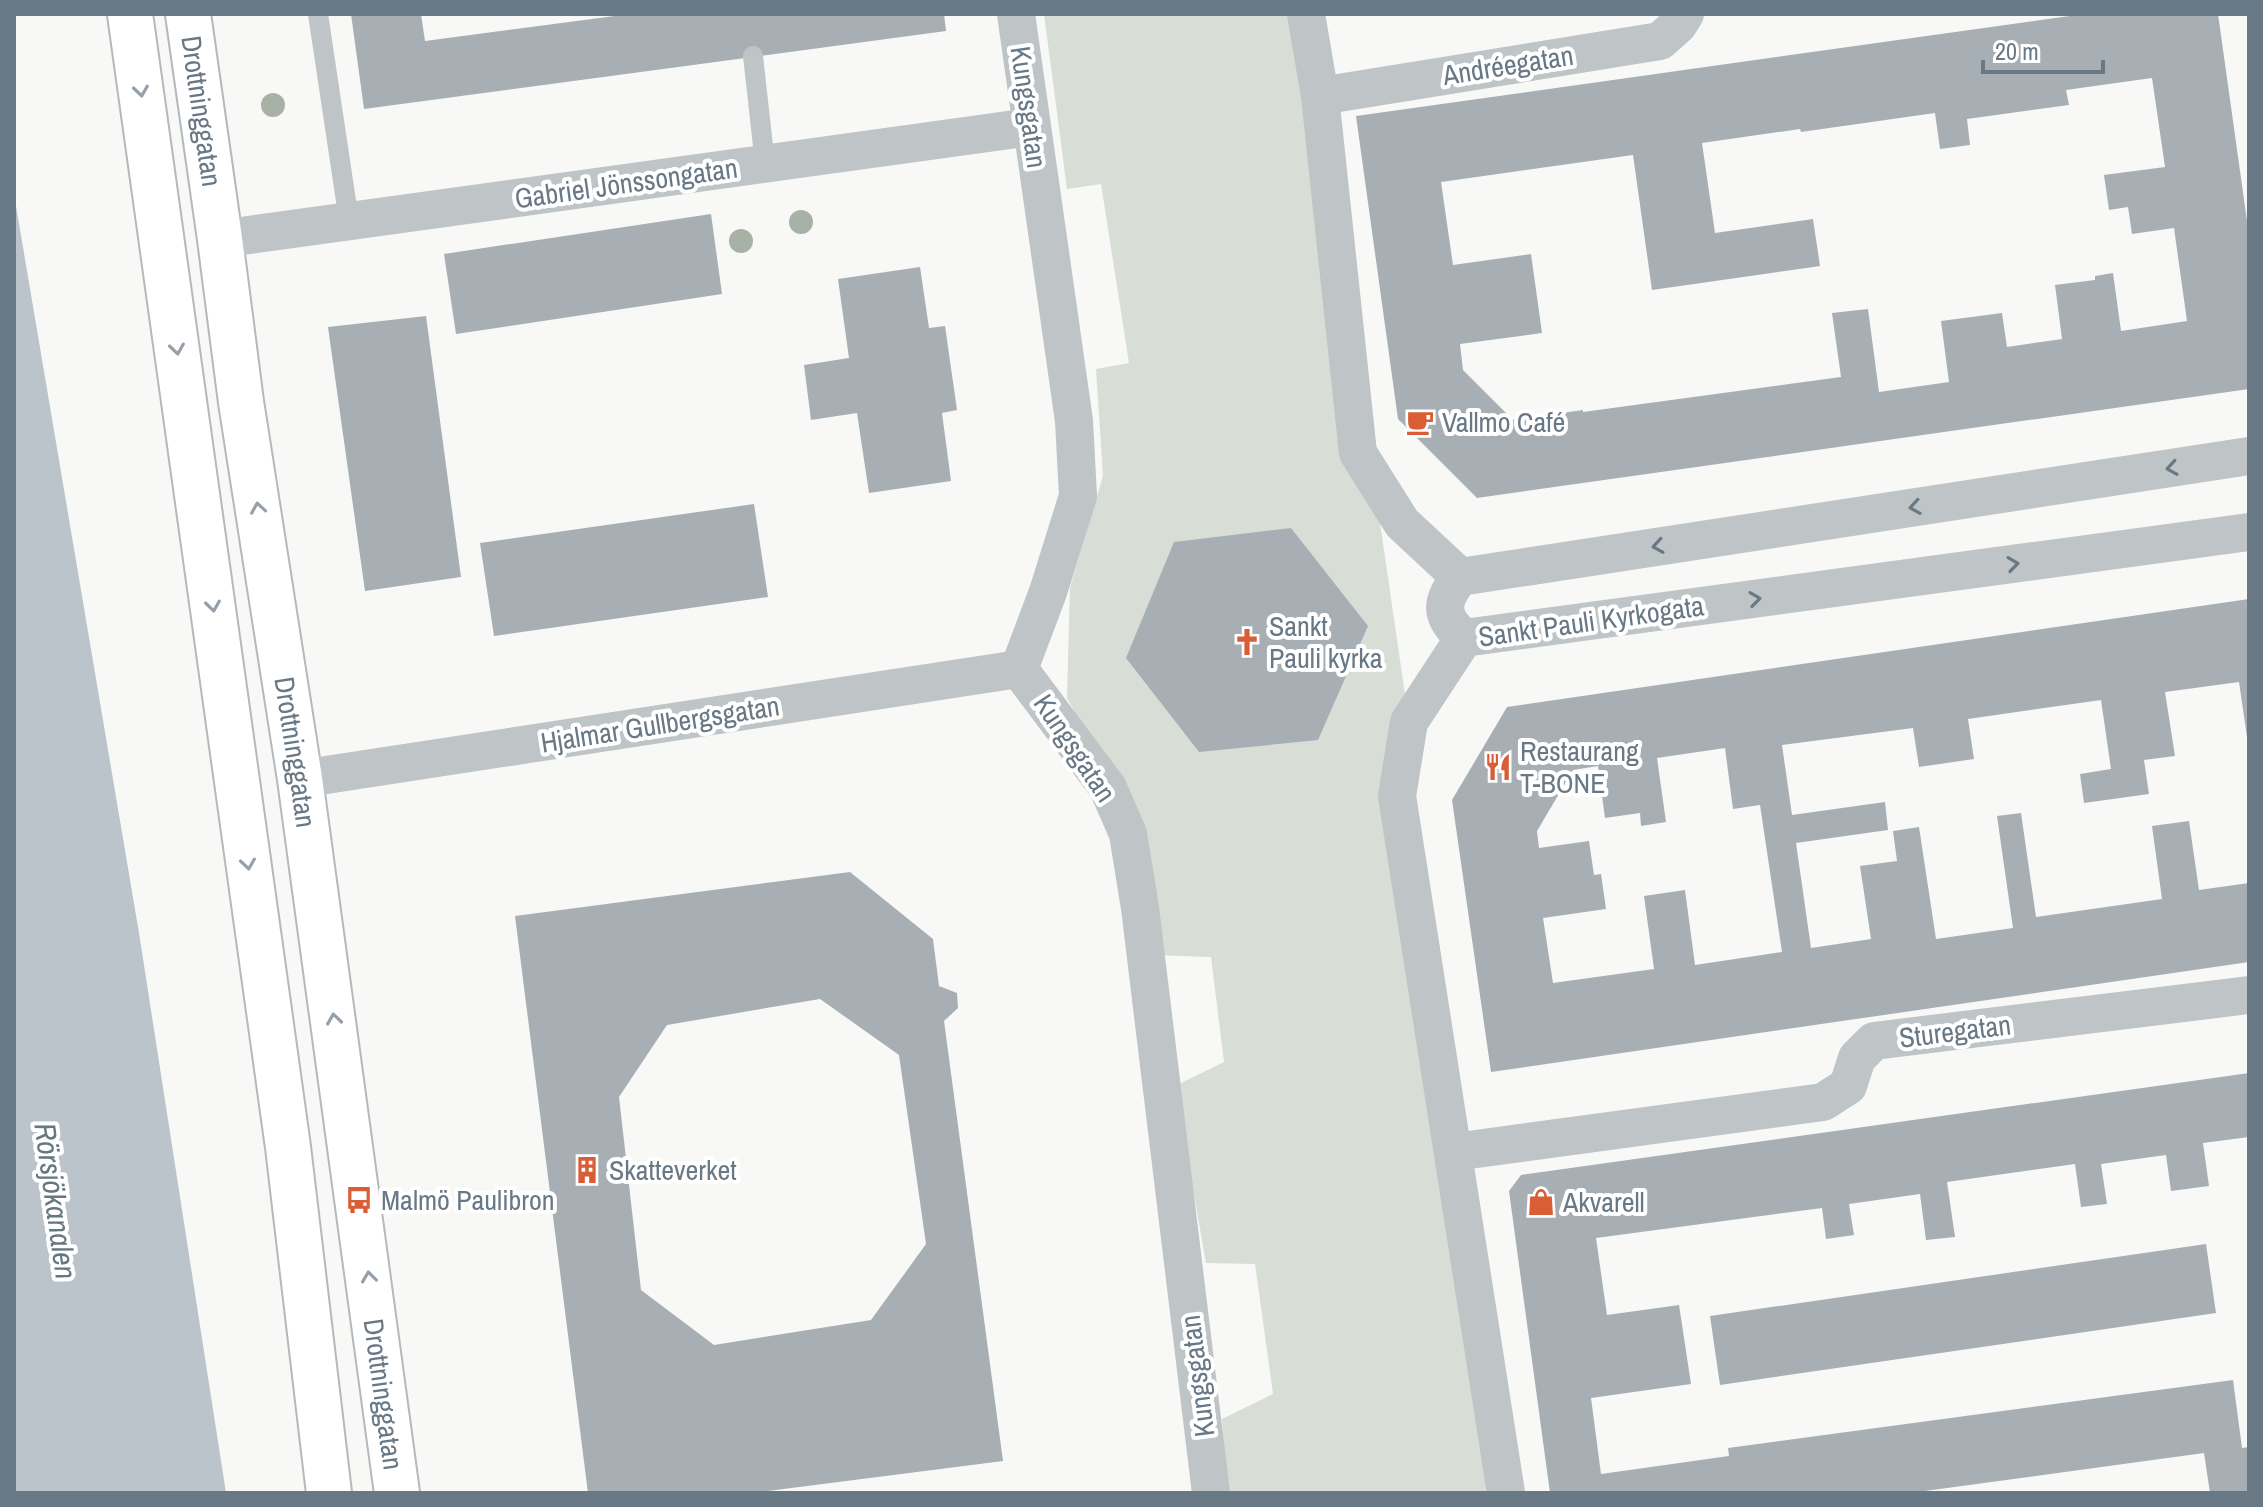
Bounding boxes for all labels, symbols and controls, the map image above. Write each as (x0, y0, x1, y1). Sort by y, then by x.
scale bar (1983, 24, 2103, 74)
street label: Drottninggatan (172, 33, 231, 189)
text: 20 m (1995, 35, 2039, 67)
street label: Andréegatan (1439, 36, 1576, 94)
street label: Kungsgatan (1002, 44, 1056, 170)
one-way arrow (132, 84, 149, 98)
street label: Gabriel Jönssongatan (512, 149, 740, 217)
one-way arrow (168, 342, 185, 356)
place label: Vallmo Café (1442, 403, 1565, 441)
cafe icon: Vallmo Café (1405, 407, 1435, 437)
one-way arrow (2165, 458, 2179, 475)
one-way arrow (1908, 498, 1922, 515)
one-way arrow (250, 501, 267, 515)
one-way arrow (1651, 537, 1665, 554)
one-way arrow (2006, 556, 2020, 573)
street label: Sankt Pauli Kyrkogata (1476, 586, 1706, 656)
one-way arrow (1749, 590, 1762, 607)
one-way arrow (204, 600, 221, 613)
place label: Sankt Pauli kyrka (1269, 607, 1383, 677)
church icon: Sankt Pauli kyrka (1232, 627, 1262, 657)
street label: Drottninggatan (265, 674, 325, 830)
street label: Hjalmar Gullbergsgatan (538, 686, 782, 762)
street label: Kungsgatan (1025, 687, 1125, 809)
place label: Restaurang T-BONE (1520, 732, 1639, 802)
restaurant icon: Restaurang T-BONE (1483, 752, 1513, 782)
one-way arrow (239, 857, 256, 871)
street label: Sturegatan (1897, 1005, 2013, 1057)
one-way arrow (326, 1012, 343, 1026)
water label: Rörsjökanalen (25, 1120, 87, 1281)
place label: Skatteverket (609, 1151, 737, 1189)
building icon: Skatteverket (572, 1155, 602, 1185)
place label: Malmö Paulibron (381, 1181, 555, 1219)
place label: Akvarell (1562, 1183, 1645, 1221)
bus stop icon: Malmö Paulibron (344, 1185, 374, 1215)
shop icon: Akvarell (1526, 1187, 1556, 1217)
one-way arrow (361, 1270, 378, 1284)
street label: Kungsgatan (1171, 1313, 1223, 1439)
street label: Drottninggatan (355, 1316, 413, 1472)

